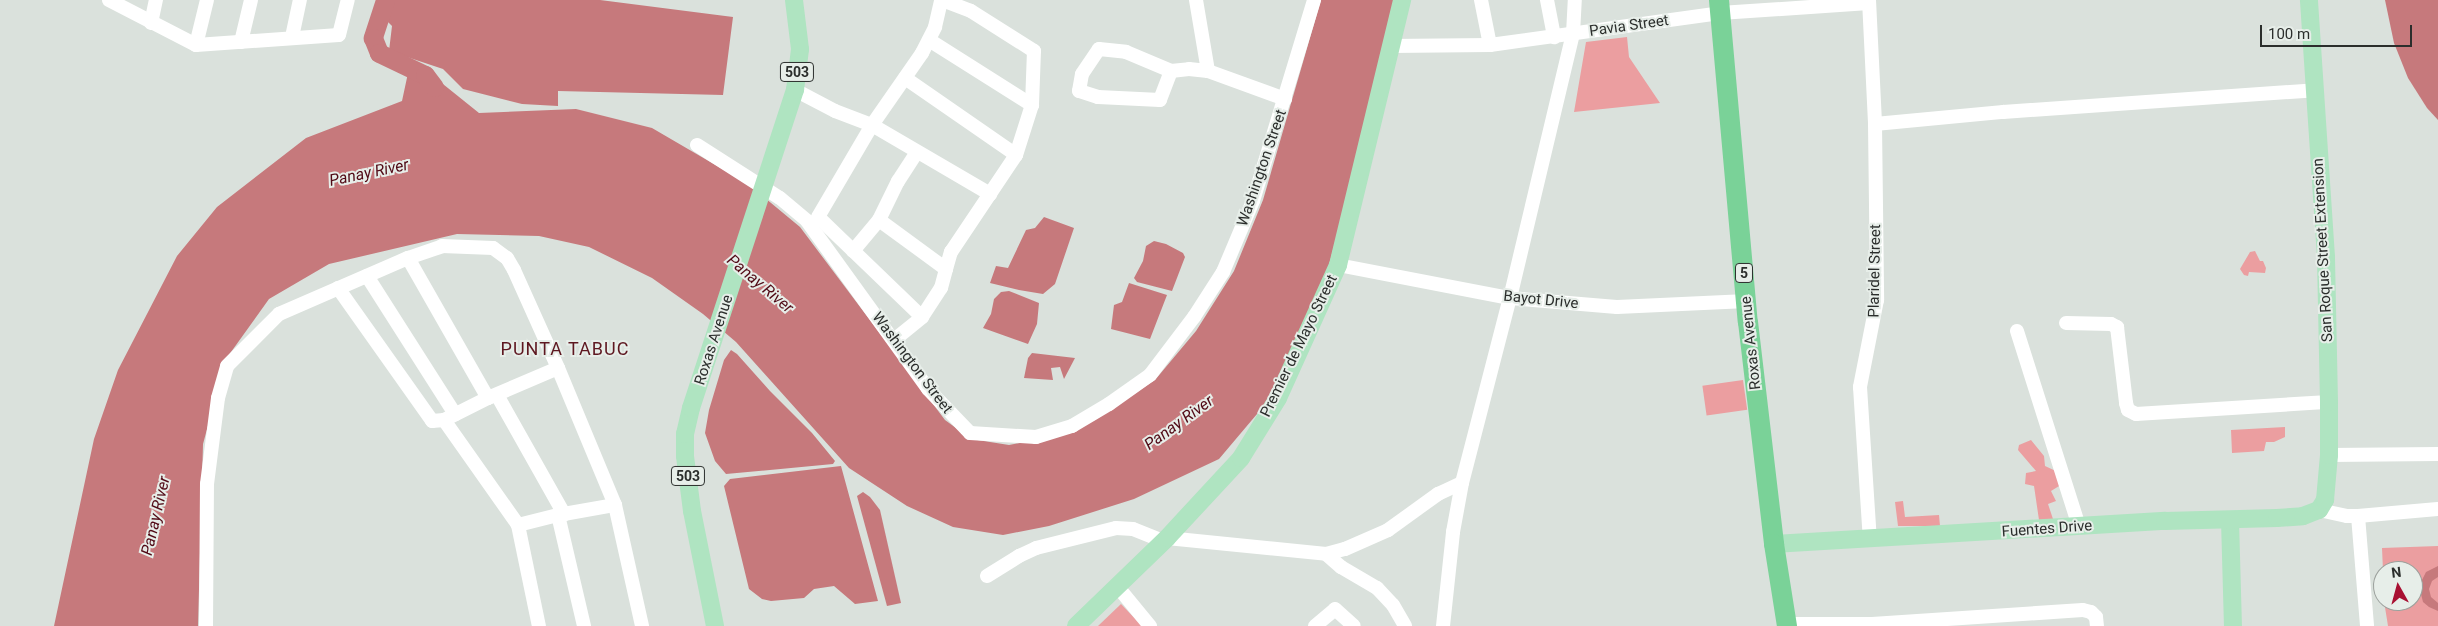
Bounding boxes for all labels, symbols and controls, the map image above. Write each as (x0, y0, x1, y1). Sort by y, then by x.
street label: Pavia Street (1588, 12, 1670, 40)
scale bar (2263, 15, 2416, 47)
text: 100 m (2268, 25, 2310, 43)
road number: 503 (780, 61, 814, 84)
street label: Washington Street (1234, 107, 1290, 229)
water label: Panay River (328, 155, 410, 191)
street label: San Roque Street Extension (2309, 158, 2337, 342)
street label: Plaridel Street (1865, 224, 1885, 318)
water label: Panay River (723, 251, 797, 317)
road number: 5 (1734, 262, 1754, 284)
street label: Premier de Mayo Street (1257, 272, 1341, 420)
street label: Bayot Drive (1503, 287, 1579, 313)
street label: Roxas Avenue (691, 293, 737, 387)
street label: Roxas Avenue (1737, 295, 1765, 391)
street label: Washington Street (868, 309, 956, 417)
district label: PUNTA TABUC (499, 338, 631, 360)
water label: Panay River (1141, 392, 1217, 454)
road number: 503 (670, 464, 706, 488)
water label: Panay River (138, 475, 174, 557)
street label: Fuentes Drive (2001, 517, 2093, 541)
north arrow (2373, 561, 2423, 611)
text: N (2390, 564, 2402, 581)

